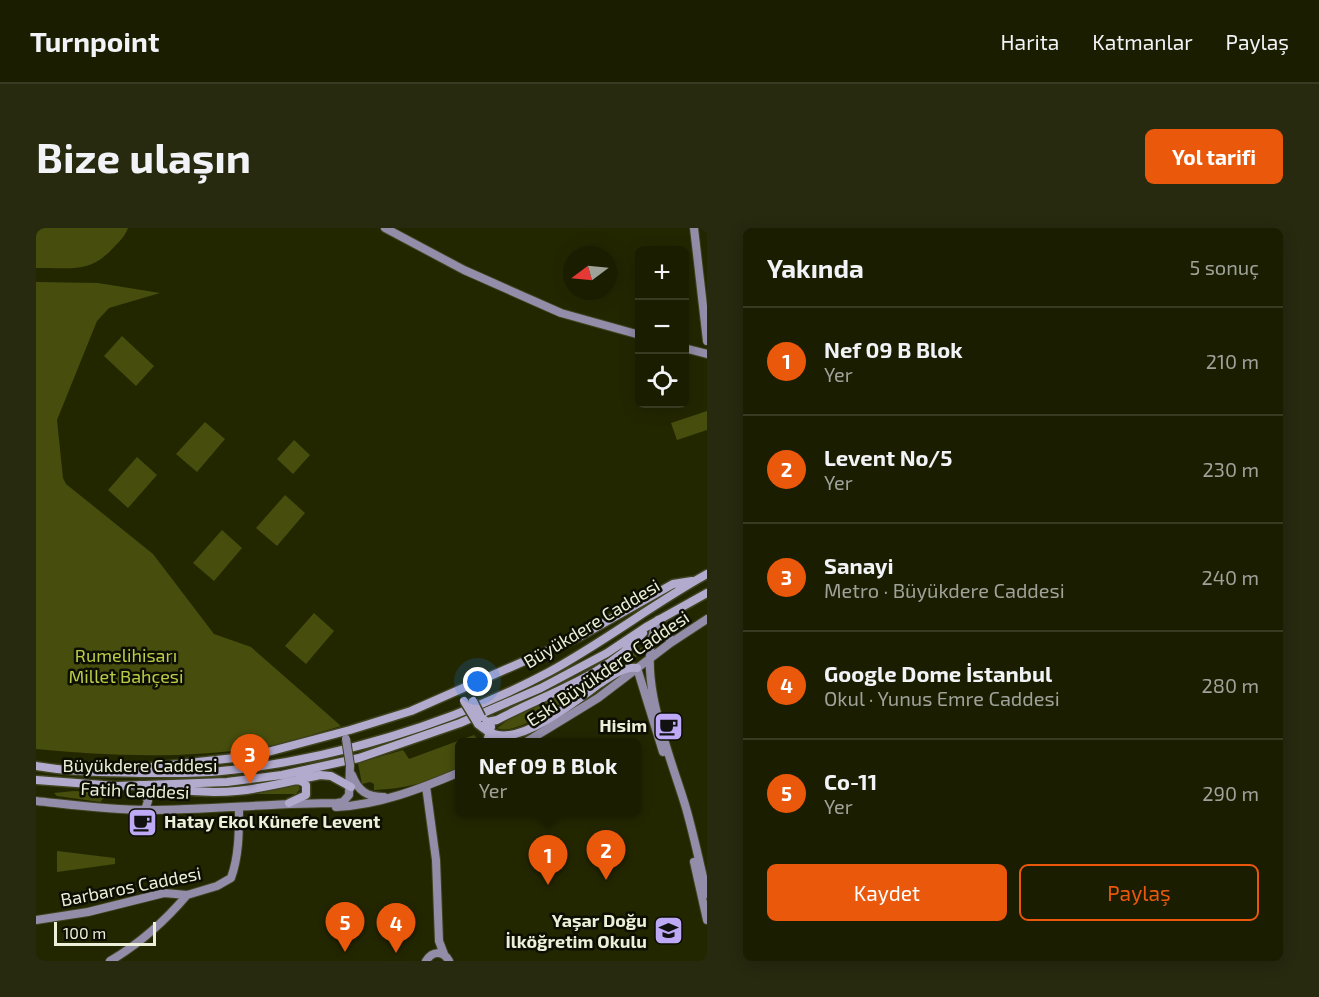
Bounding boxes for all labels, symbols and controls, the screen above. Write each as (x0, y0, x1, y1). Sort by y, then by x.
text: Turnpoint (30, 24, 159, 58)
text: Harita (1001, 29, 1059, 54)
text: Katmanlar (1092, 29, 1193, 54)
text: Paylaş (1226, 29, 1289, 54)
button: Yol tarifi (1145, 129, 1283, 184)
text: Bize ulaşın (36, 131, 251, 181)
north arrow (563, 246, 617, 300)
map controls (635, 246, 689, 408)
button: + (635, 246, 689, 300)
text: Yakında (767, 252, 864, 283)
text: 5 sonuç (1190, 255, 1259, 279)
button: − (635, 300, 689, 354)
text: Nef 09 B Blok (824, 336, 963, 362)
text: 1 (782, 349, 791, 373)
text: 210 m (1206, 349, 1259, 373)
button: locate (635, 354, 689, 408)
text: Yer (824, 362, 853, 386)
text: Levent No/5 (824, 444, 952, 470)
text: 2 (781, 457, 792, 481)
text: 230 m (1203, 457, 1259, 481)
text: Yer (824, 470, 853, 494)
text: Sanayi (824, 552, 894, 578)
text: 3 (781, 565, 792, 589)
text: 240 m (1201, 565, 1259, 589)
street label: Büyükdere Caddesi (519, 574, 664, 672)
text: Metro · Büyükdere Caddesi (824, 578, 1065, 602)
street label: Eski Büyükdere Caddesi (522, 605, 693, 731)
park label: Rumelihisarı Millet Bahçesi (69, 644, 183, 688)
text: Google Dome İstanbul (824, 660, 1052, 686)
your location (463, 667, 492, 696)
text: 4 (780, 673, 793, 697)
text: 280 m (1202, 673, 1259, 697)
text: Okul · Yunus Emre Caddesi (824, 686, 1060, 710)
cafe icon: Hisim (652, 710, 684, 742)
place label: Hisim (599, 714, 647, 736)
pin: 3 (230, 734, 270, 784)
popup (455, 738, 641, 816)
text: Nef 09 B Blok (479, 752, 617, 778)
street label: Büyükdere Caddesi (63, 754, 217, 776)
text: Co-11 (824, 768, 877, 794)
street label: Fatih Caddesi (80, 777, 190, 803)
text: Yer (479, 778, 508, 802)
text: 5 (781, 781, 792, 805)
text: 290 m (1202, 781, 1259, 805)
text: Yer (824, 794, 853, 818)
cafe icon: Hatay Ekol Künefe Levent (127, 806, 159, 838)
place label: Hatay Ekol Künefe Levent (164, 810, 381, 832)
pin: 2 (586, 830, 626, 880)
pin: 1 (528, 836, 568, 885)
street label: Barbaros Caddesi (59, 862, 203, 910)
button: Kaydet (767, 864, 1007, 921)
button: Paylaş (1019, 864, 1259, 921)
pin: 5 (326, 902, 364, 952)
pin: 4 (376, 904, 416, 953)
place label: Yaşar Doğu İlköğretim Okulu (506, 909, 647, 952)
school or university icon: Yaşar Doğu İlköğretim Okulu (652, 915, 684, 947)
scale bar (54, 919, 156, 946)
text: 100 m (63, 923, 106, 942)

